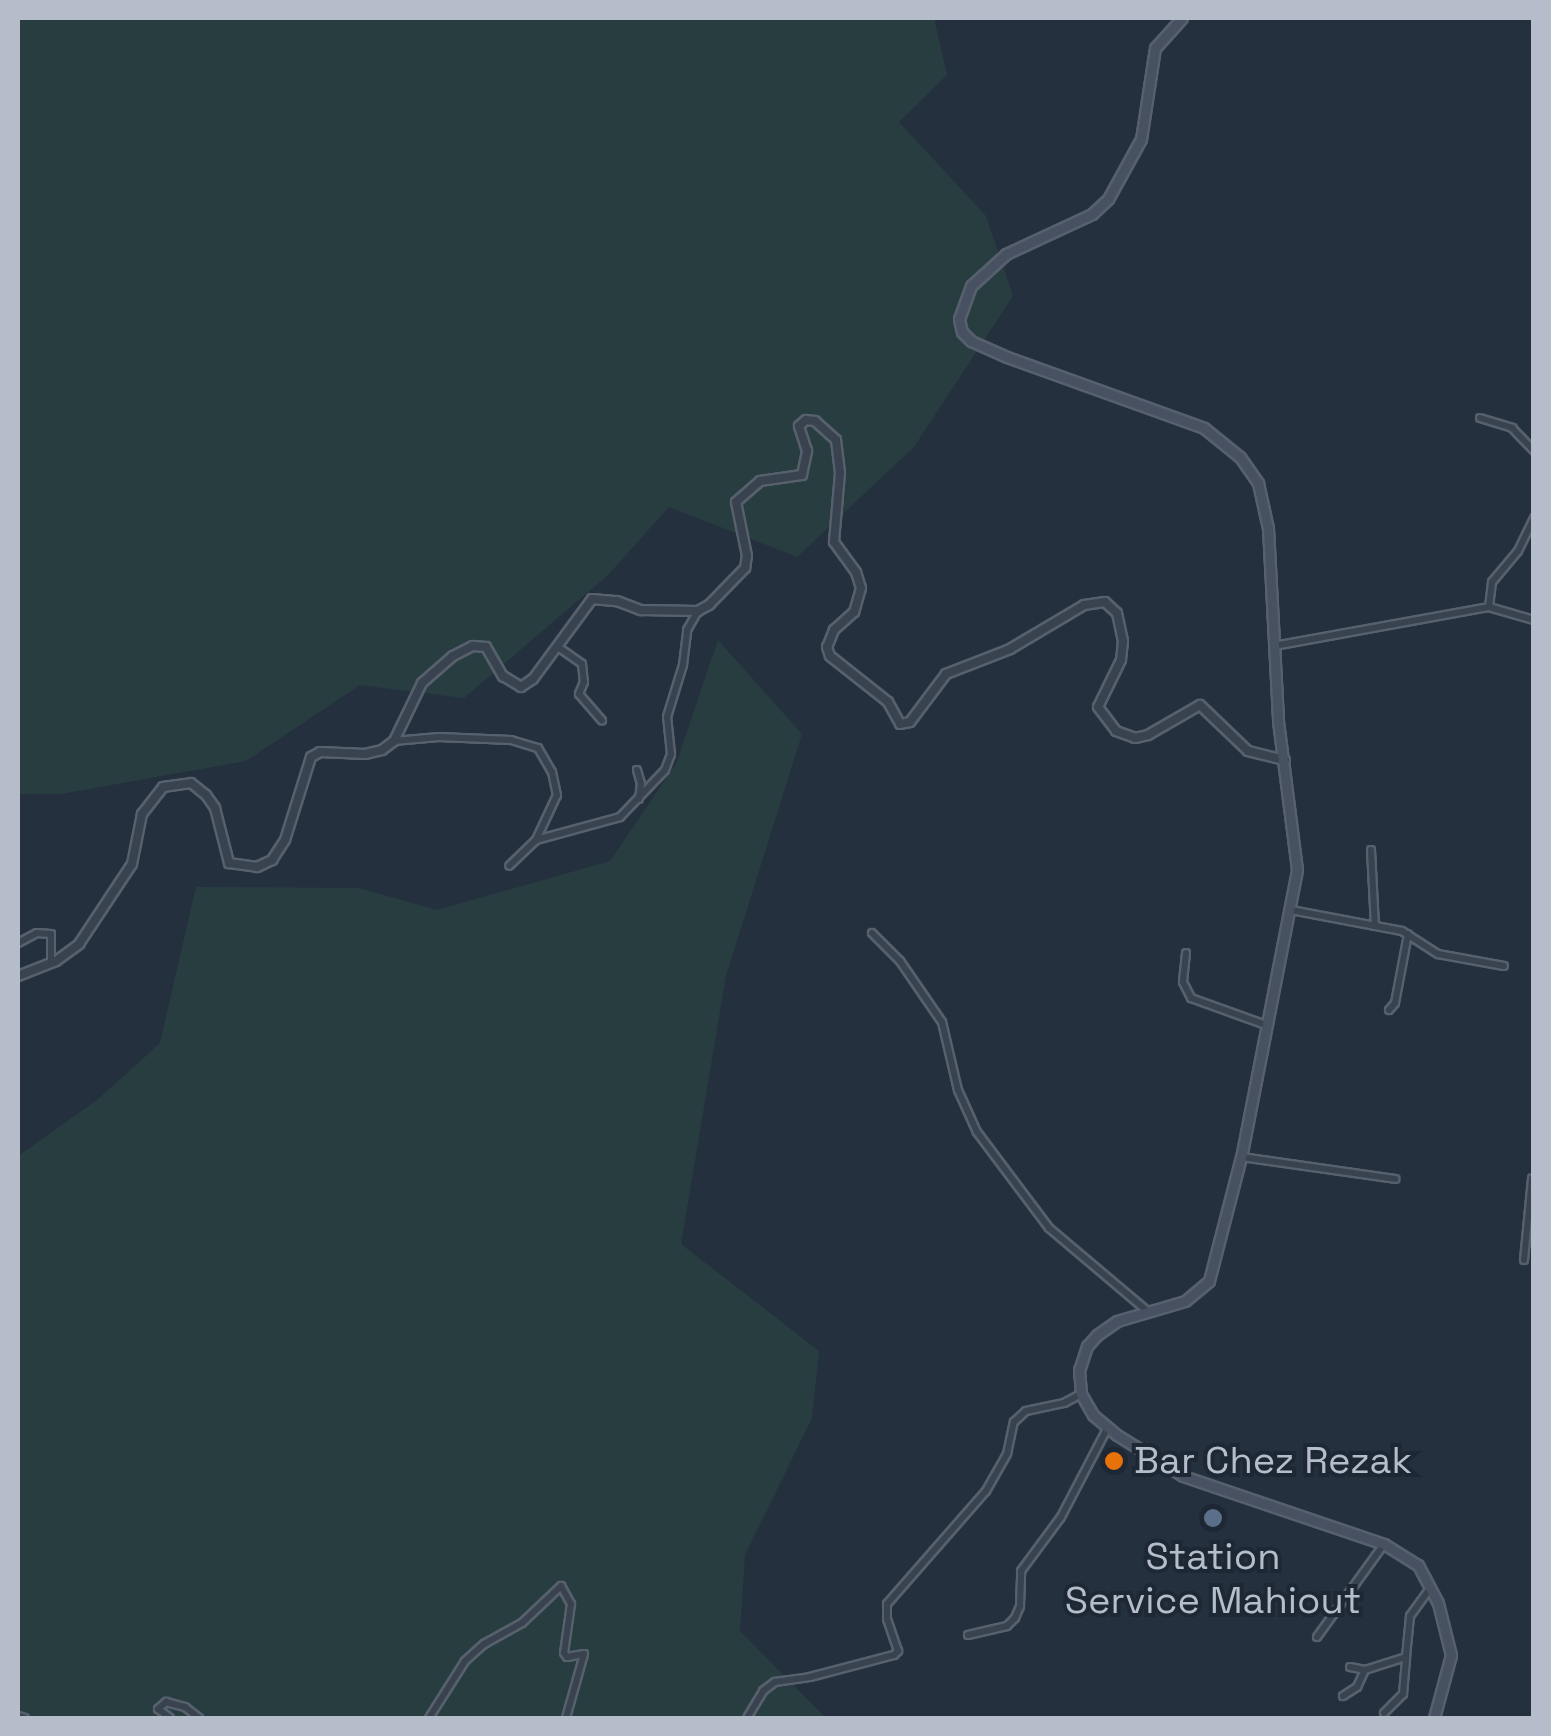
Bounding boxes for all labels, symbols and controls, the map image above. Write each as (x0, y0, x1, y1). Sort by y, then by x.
place label: Bar Chez Rezak (1134, 1438, 1412, 1484)
marker: Bar Chez Rezak (1103, 1450, 1125, 1472)
marker: Station Service Mahiout (1202, 1507, 1224, 1529)
place label: Station Service Mahiout (1065, 1534, 1361, 1624)

